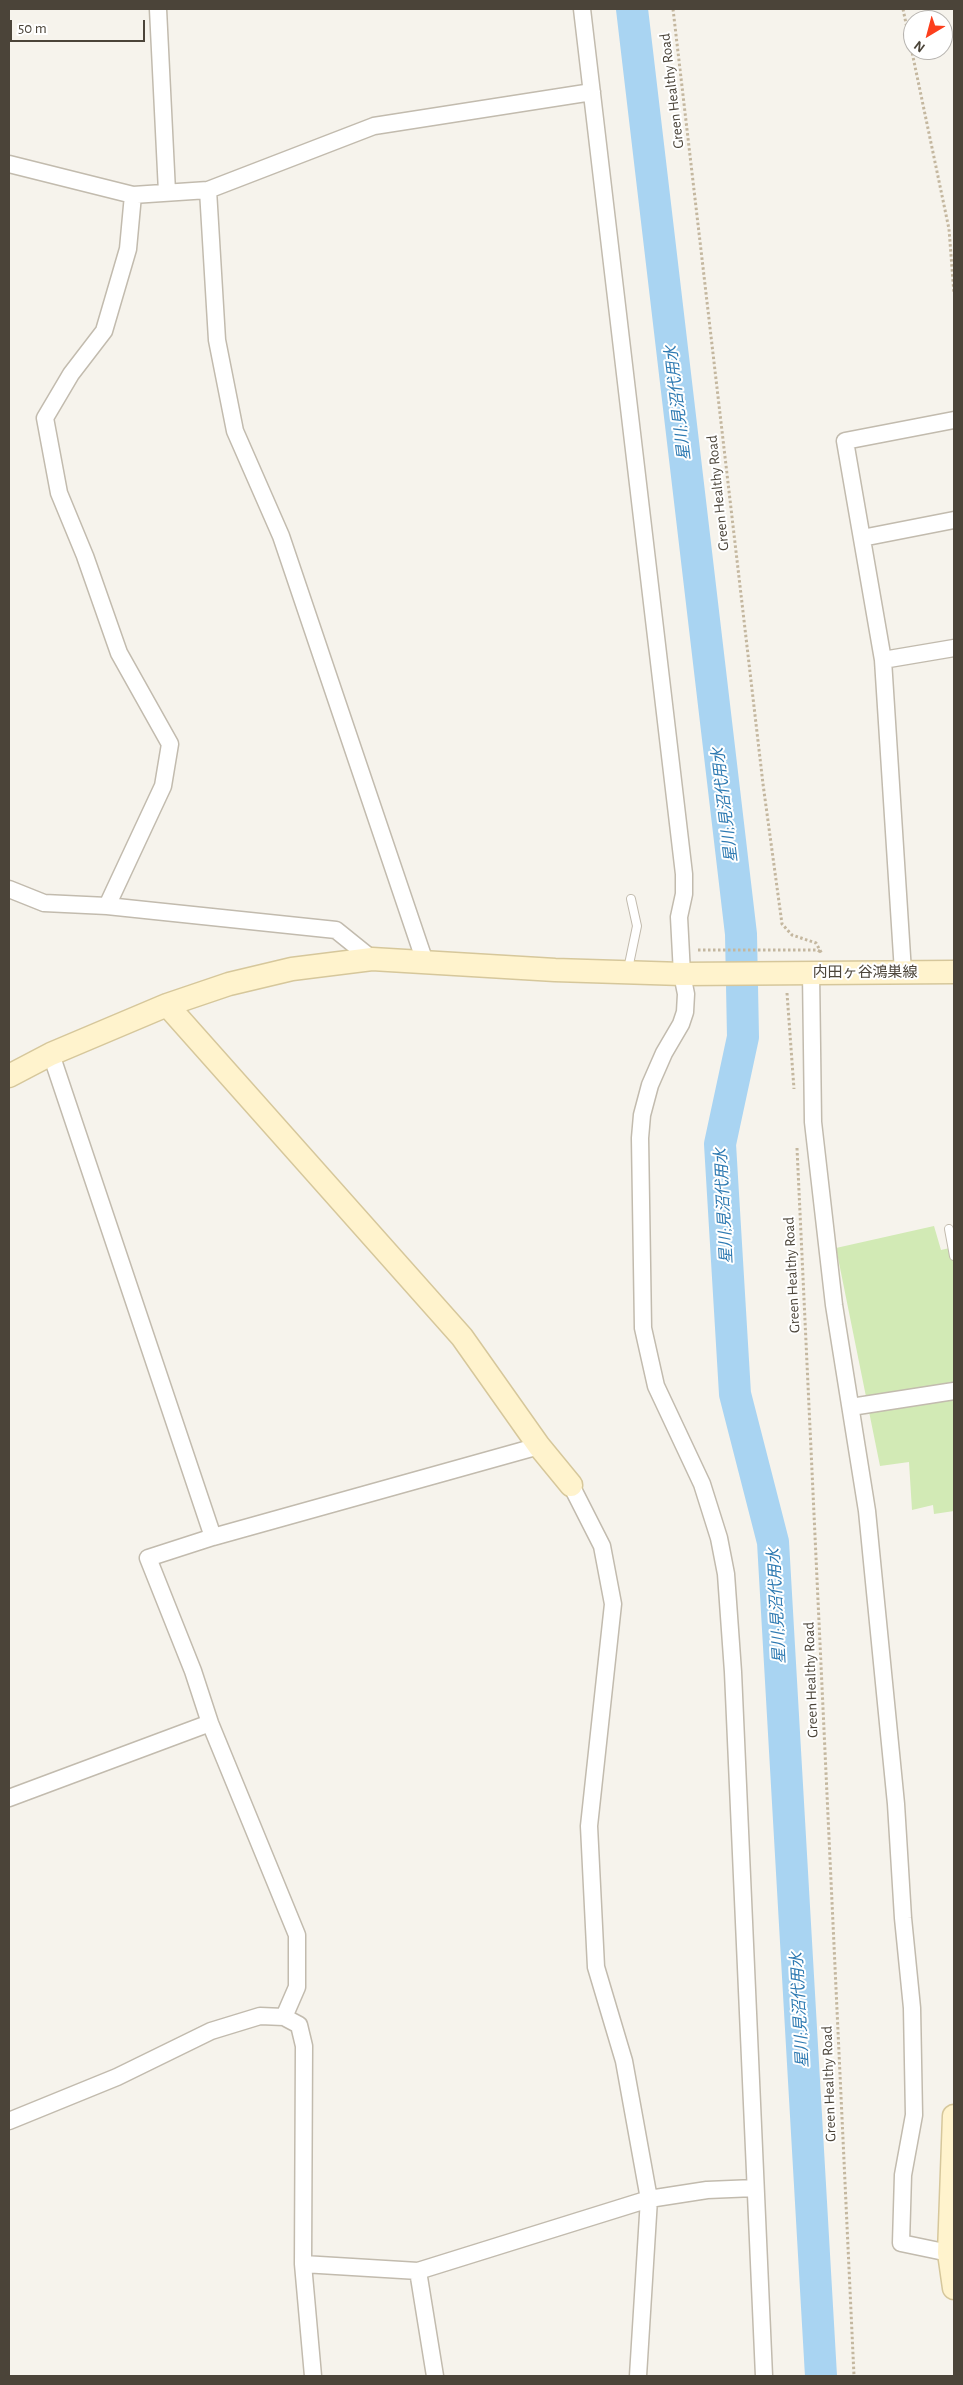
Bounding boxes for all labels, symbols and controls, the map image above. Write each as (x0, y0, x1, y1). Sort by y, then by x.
scale bar (12, 10, 148, 42)
north arrow (903, 10, 953, 60)
text: 50 m (18, 21, 47, 36)
street label: Green Healthy Road (656, 32, 688, 150)
text: N (911, 38, 928, 55)
water label: 星川;見沼代用水 (661, 344, 695, 462)
street label: Green Healthy Road (703, 434, 733, 552)
water label: 星川;見沼代用水 (708, 746, 742, 864)
street label: 内田ヶ谷鴻巣線 (813, 963, 917, 981)
water label: 星川;見沼代用水 (711, 1148, 737, 1264)
street label: Green Healthy Road (780, 1217, 804, 1333)
water label: 星川;見沼代用水 (764, 1548, 790, 1664)
street label: Green Healthy Road (800, 1622, 822, 1738)
water label: 星川;見沼代用水 (787, 1952, 813, 2068)
street label: Green Healthy Road (818, 2026, 840, 2142)

